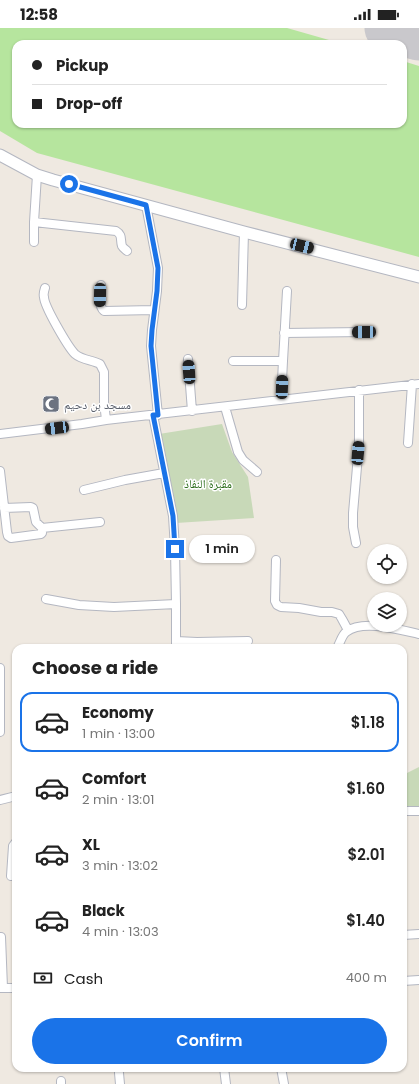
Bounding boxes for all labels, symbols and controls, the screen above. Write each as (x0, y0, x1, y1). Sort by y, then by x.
text: 12:58 (20, 4, 58, 25)
text: Pickup (56, 55, 108, 76)
text: Drop-off (56, 93, 122, 114)
route start (60, 175, 78, 193)
car (289, 237, 315, 255)
car (94, 283, 106, 307)
car (352, 326, 376, 338)
car (182, 360, 196, 384)
car (276, 375, 288, 399)
mosque icon: مسجد بن دحيم (41, 394, 61, 414)
place label: مسجد بن دحيم (64, 396, 131, 413)
car (44, 421, 70, 435)
car (351, 441, 365, 465)
park label: مقبرة النفاذ (184, 475, 232, 492)
callout: 1 min (189, 535, 255, 563)
text: 1 min (205, 539, 239, 558)
route end (166, 540, 184, 558)
map controls (367, 544, 407, 632)
button: locate (367, 544, 407, 584)
button: layers (367, 592, 407, 632)
text: Choose a ride (32, 655, 158, 680)
text: Economy (82, 702, 154, 723)
icon: car (34, 704, 70, 740)
text: $1.18 (351, 712, 385, 733)
text: 1 min · 13:00 (82, 724, 155, 743)
text: Comfort (82, 768, 146, 789)
icon: car (34, 770, 70, 806)
text: $1.60 (347, 778, 385, 799)
text: 2 min · 13:01 (82, 790, 154, 809)
text: XL (82, 834, 100, 855)
icon: car (34, 836, 70, 872)
text: $2.01 (348, 844, 385, 865)
text: 3 min · 13:02 (82, 856, 158, 875)
text: Black (82, 900, 125, 921)
icon: car (34, 902, 70, 938)
text: $1.40 (346, 910, 385, 931)
text: 4 min · 13:03 (82, 922, 159, 941)
icon: cash (32, 967, 54, 989)
text: Cash (64, 968, 103, 989)
text: 400 m (346, 968, 387, 987)
button: Confirm (32, 1018, 387, 1064)

